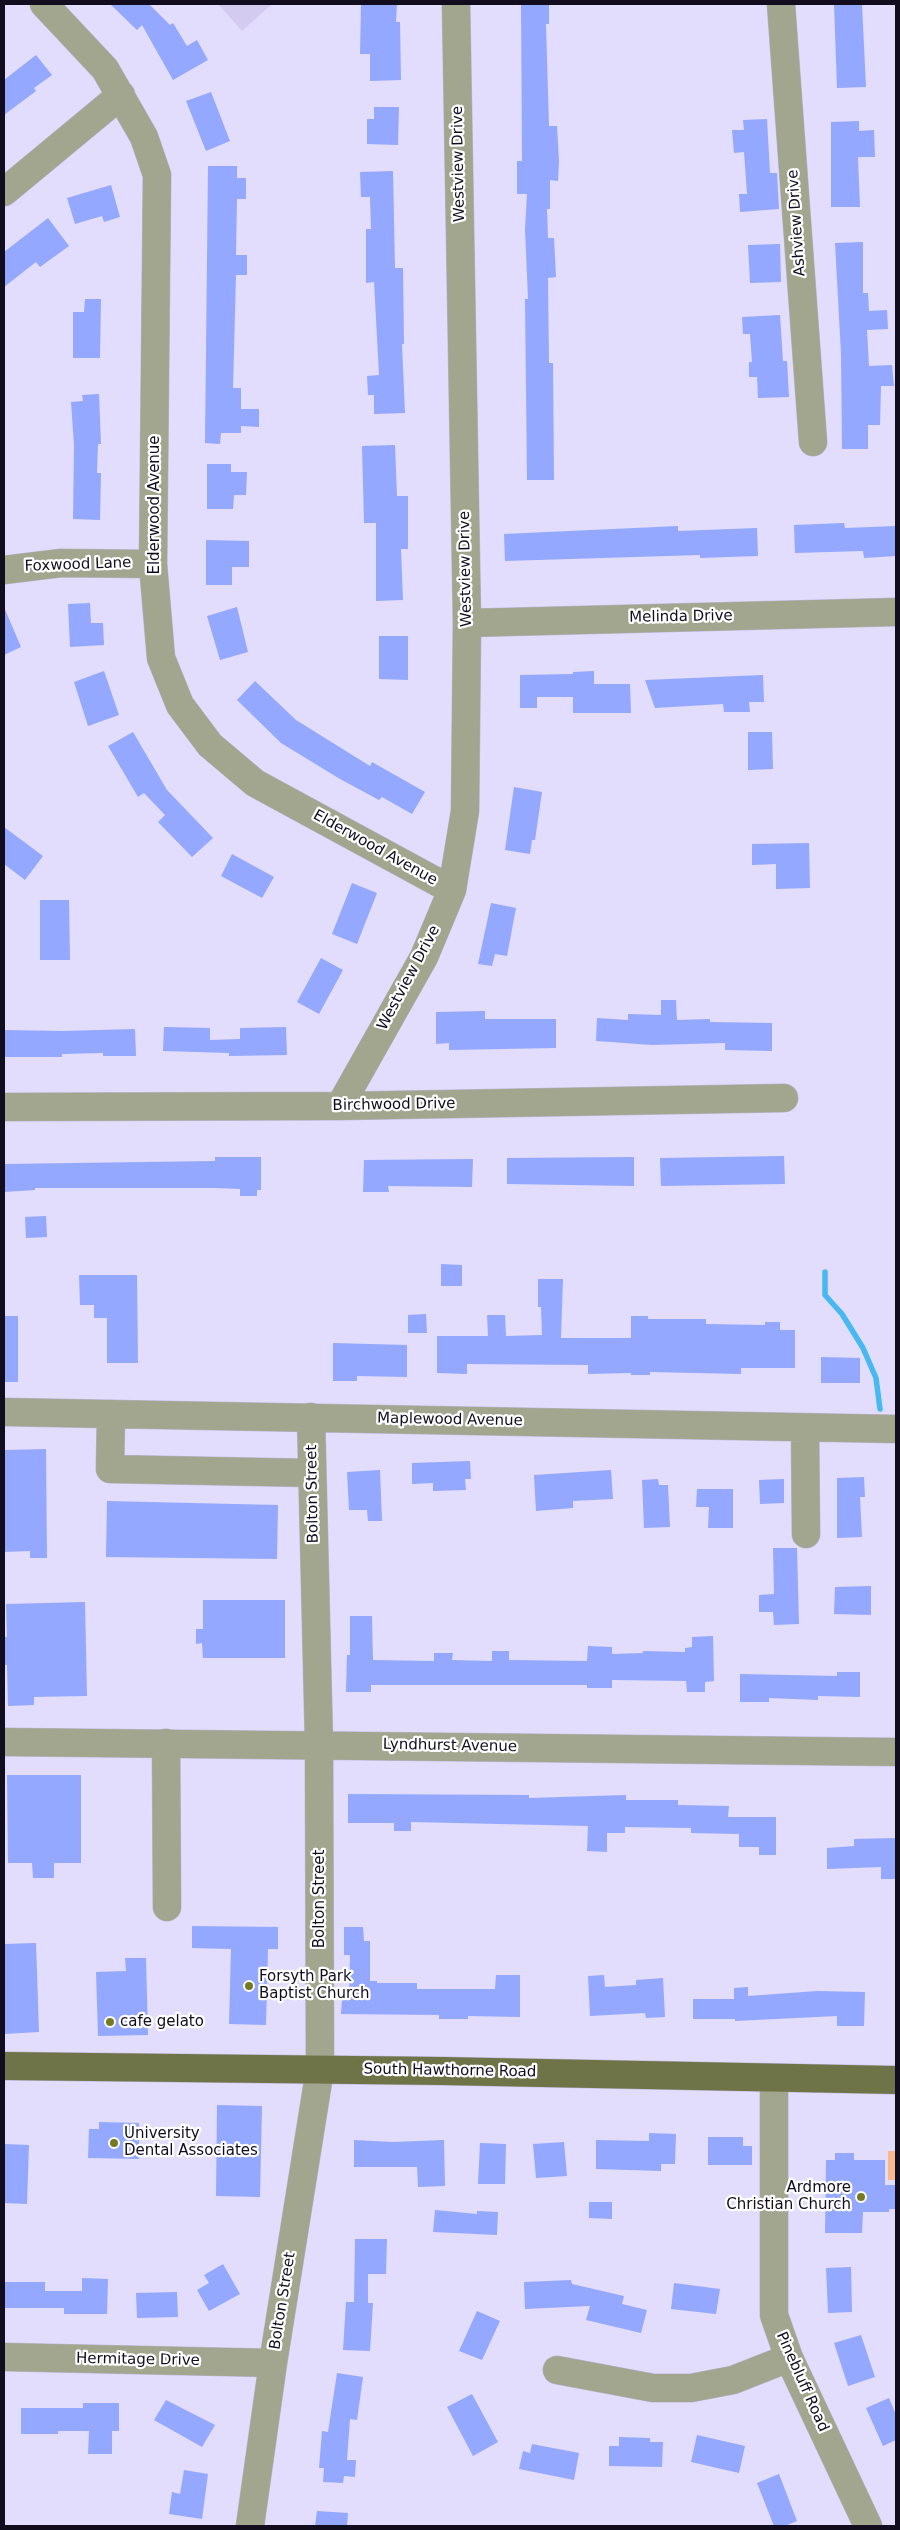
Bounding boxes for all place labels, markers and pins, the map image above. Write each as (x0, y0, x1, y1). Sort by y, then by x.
place label: Forsyth Park Baptist Church (259, 1968, 370, 2003)
marker: Forsyth Park Baptist Church (243, 1980, 255, 1992)
place label: cafe gelato (120, 2013, 204, 2031)
marker: cafe gelato (104, 2016, 116, 2028)
place label: University Dental Associates (124, 2125, 258, 2160)
marker: University Dental Associates (108, 2137, 120, 2149)
place label: Ardmore Christian Church (726, 2179, 851, 2214)
marker: Ardmore Christian Church (855, 2191, 867, 2203)

